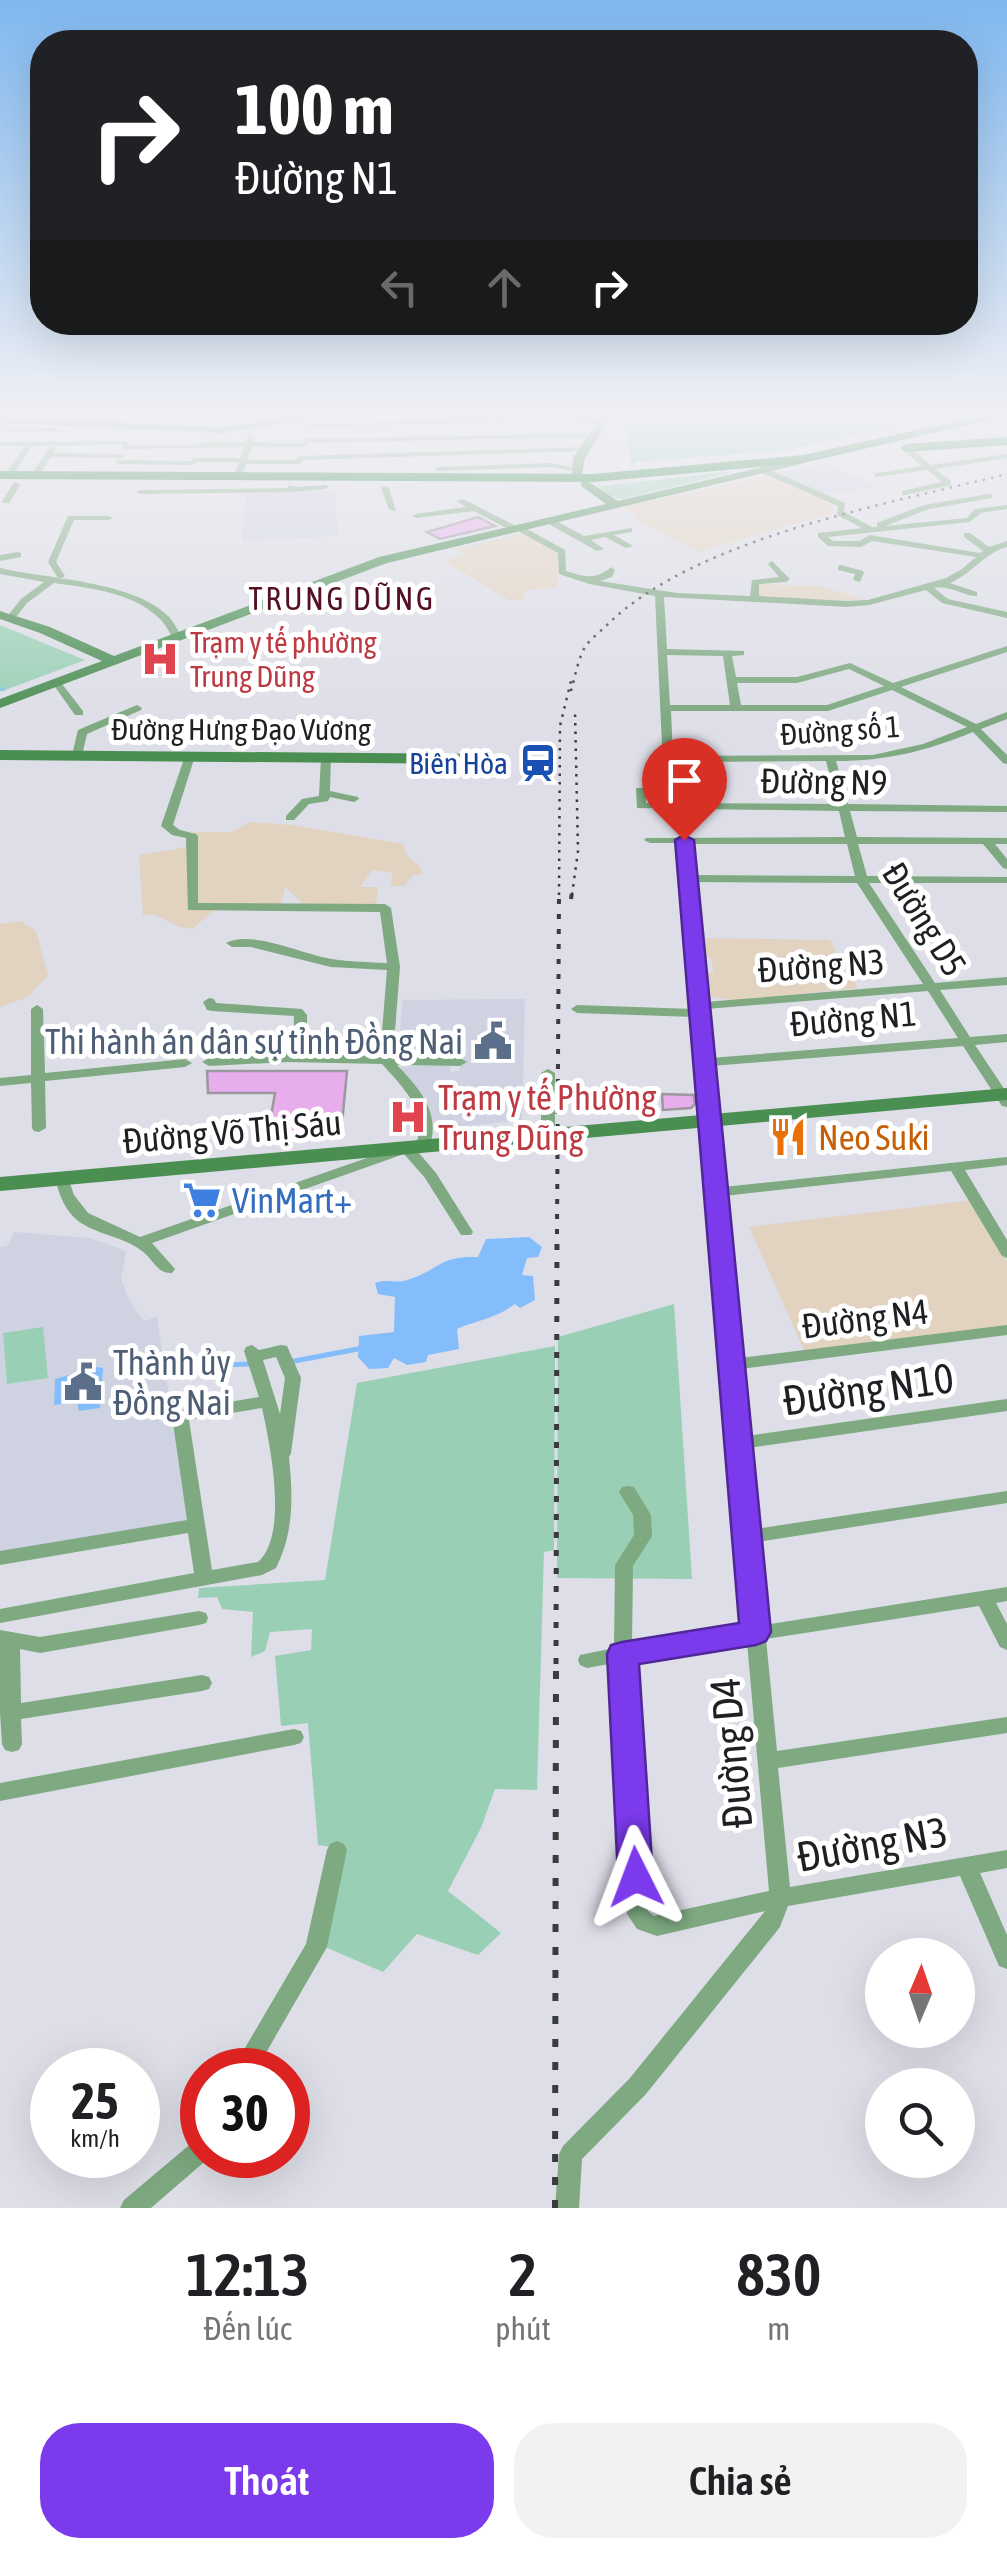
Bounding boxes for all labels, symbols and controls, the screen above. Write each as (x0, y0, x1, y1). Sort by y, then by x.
text: 100 m (235, 69, 394, 149)
icon: right (70, 70, 200, 200)
text: Đường N1 (235, 152, 398, 204)
icon: left (372, 260, 427, 315)
icon: ahead (477, 260, 532, 315)
icon: right (582, 260, 637, 315)
district label: TRUNG DŨNG (249, 580, 435, 617)
place label: Trạm y tế phường Trung Dũng (190, 625, 377, 693)
hospital icon: Trạm y tế phường Trung Dũng (139, 638, 181, 680)
street label: Đường số 1 (779, 709, 901, 751)
street label: Đường Hưng Đạo Vương (111, 712, 371, 746)
pin (642, 738, 727, 841)
station icon: Biên Hòa (517, 742, 559, 784)
place label: Biên Hòa (409, 746, 508, 780)
icon: arrive (657, 753, 712, 808)
street label: Đường N9 (760, 760, 888, 802)
street label: Đường D5 (875, 855, 975, 983)
street label: Đường N3 (756, 941, 886, 989)
street label: Đường N1 (788, 993, 918, 1043)
public building icon: Thi hành án dân sự tỉnh Đồng Nai (472, 1020, 514, 1062)
place label: Thi hành án dân sự tỉnh Đồng Nai (45, 1021, 463, 1061)
place label: Trạm y tế Phường Trung Dũng (438, 1077, 656, 1157)
hospital icon: Trạm y tế Phường Trung Dũng (387, 1096, 429, 1138)
street label: Đường Võ Thị Sáu (121, 1102, 343, 1160)
restaurant icon: Neo Suki (767, 1116, 809, 1158)
place label: Neo Suki (818, 1117, 930, 1157)
supermarket icon: VinMart+ (181, 1179, 223, 1221)
place label: VinMart+ (232, 1180, 352, 1220)
street label: Đường N4 (800, 1290, 930, 1346)
place label: Thành ủy Đồng Nai (113, 1342, 231, 1422)
street label: Đường N10 (779, 1353, 957, 1425)
public building icon: Thành ủy Đồng Nai (62, 1361, 104, 1403)
street label: Đường D4 (701, 1676, 761, 1830)
street label: Đường N3 (793, 1807, 951, 1881)
position arrow (584, 1825, 688, 1929)
north arrow (865, 1938, 975, 2048)
map controls (865, 1938, 975, 2178)
speed limit sign: 30 (180, 2048, 310, 2178)
button: search (865, 2068, 975, 2178)
text: 25 (71, 2072, 118, 2130)
text: km/h (70, 2124, 120, 2152)
text: 12:13 (186, 2240, 309, 2309)
text: 2 (509, 2240, 537, 2309)
text: 830 (736, 2240, 821, 2309)
text: Đến lúc (204, 2310, 292, 2347)
text: phút (495, 2310, 551, 2347)
text: m (767, 2310, 790, 2347)
button: Thoát (40, 2423, 494, 2538)
button: Chia sẻ (514, 2423, 967, 2538)

